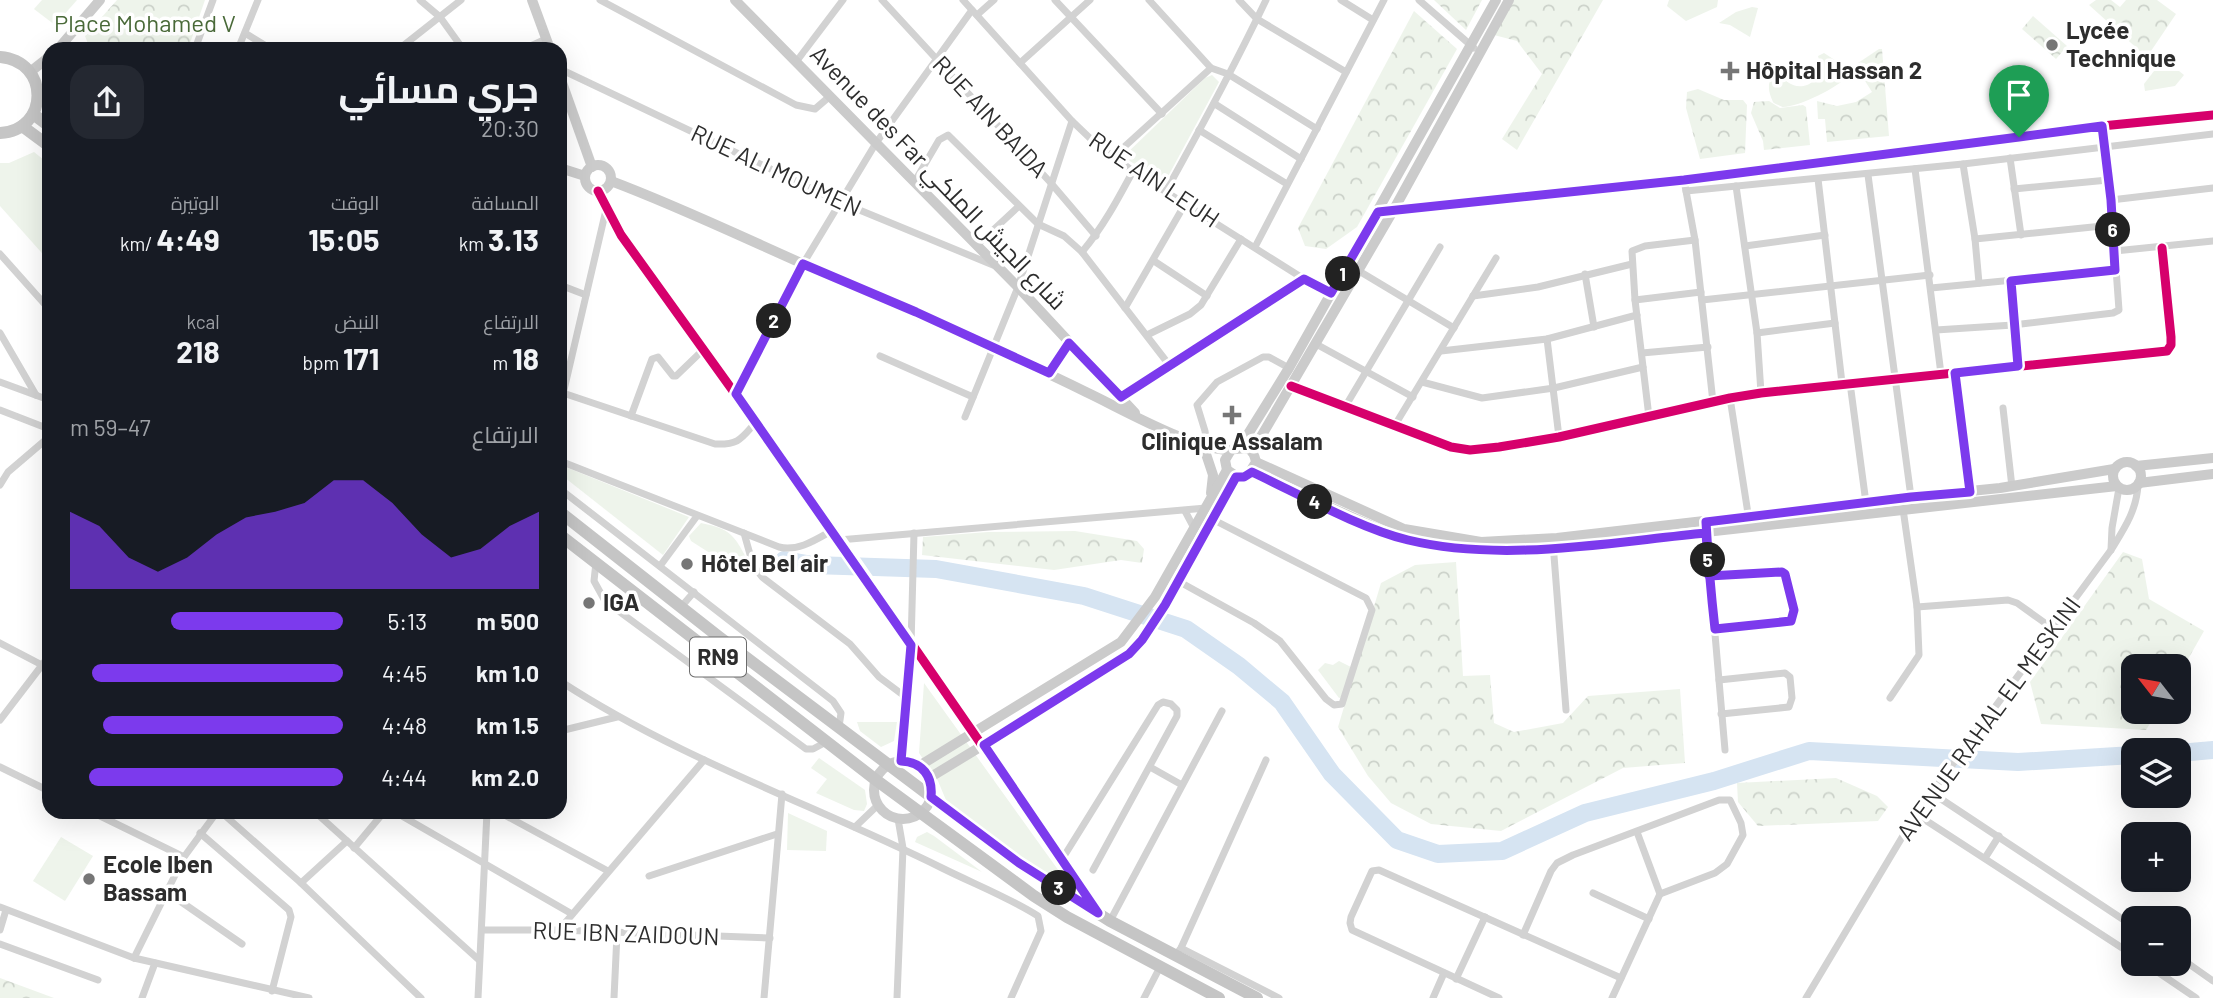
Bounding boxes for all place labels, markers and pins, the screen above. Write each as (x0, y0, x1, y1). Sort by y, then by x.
place label: Lycée Technique (2066, 15, 2176, 72)
marker: Lycée Technique (2044, 37, 2060, 53)
place label: Hôpital Hassan 2 (1746, 55, 1922, 84)
marker: Hôpital Hassan 2 (1720, 61, 1740, 81)
pin (1989, 65, 2049, 137)
pin: 6 (2096, 212, 2130, 247)
pin: 1 (1326, 256, 1360, 292)
pin: 2 (756, 304, 792, 338)
marker: Clinique Assalam (1222, 405, 1242, 425)
place label: Clinique Assalam (1141, 426, 1323, 455)
pin: 4 (1298, 484, 1332, 520)
pin: 5 (1690, 542, 1726, 578)
place label: Hôtel Bel air (701, 548, 828, 577)
marker: Hôtel Bel air (679, 556, 695, 572)
place label: IGA (603, 587, 640, 616)
marker: IGA (581, 595, 597, 611)
place label: Ecole Iben Bassam (103, 849, 213, 906)
pin: 3 (1042, 870, 1076, 906)
marker: Ecole Iben Bassam (81, 871, 97, 887)

